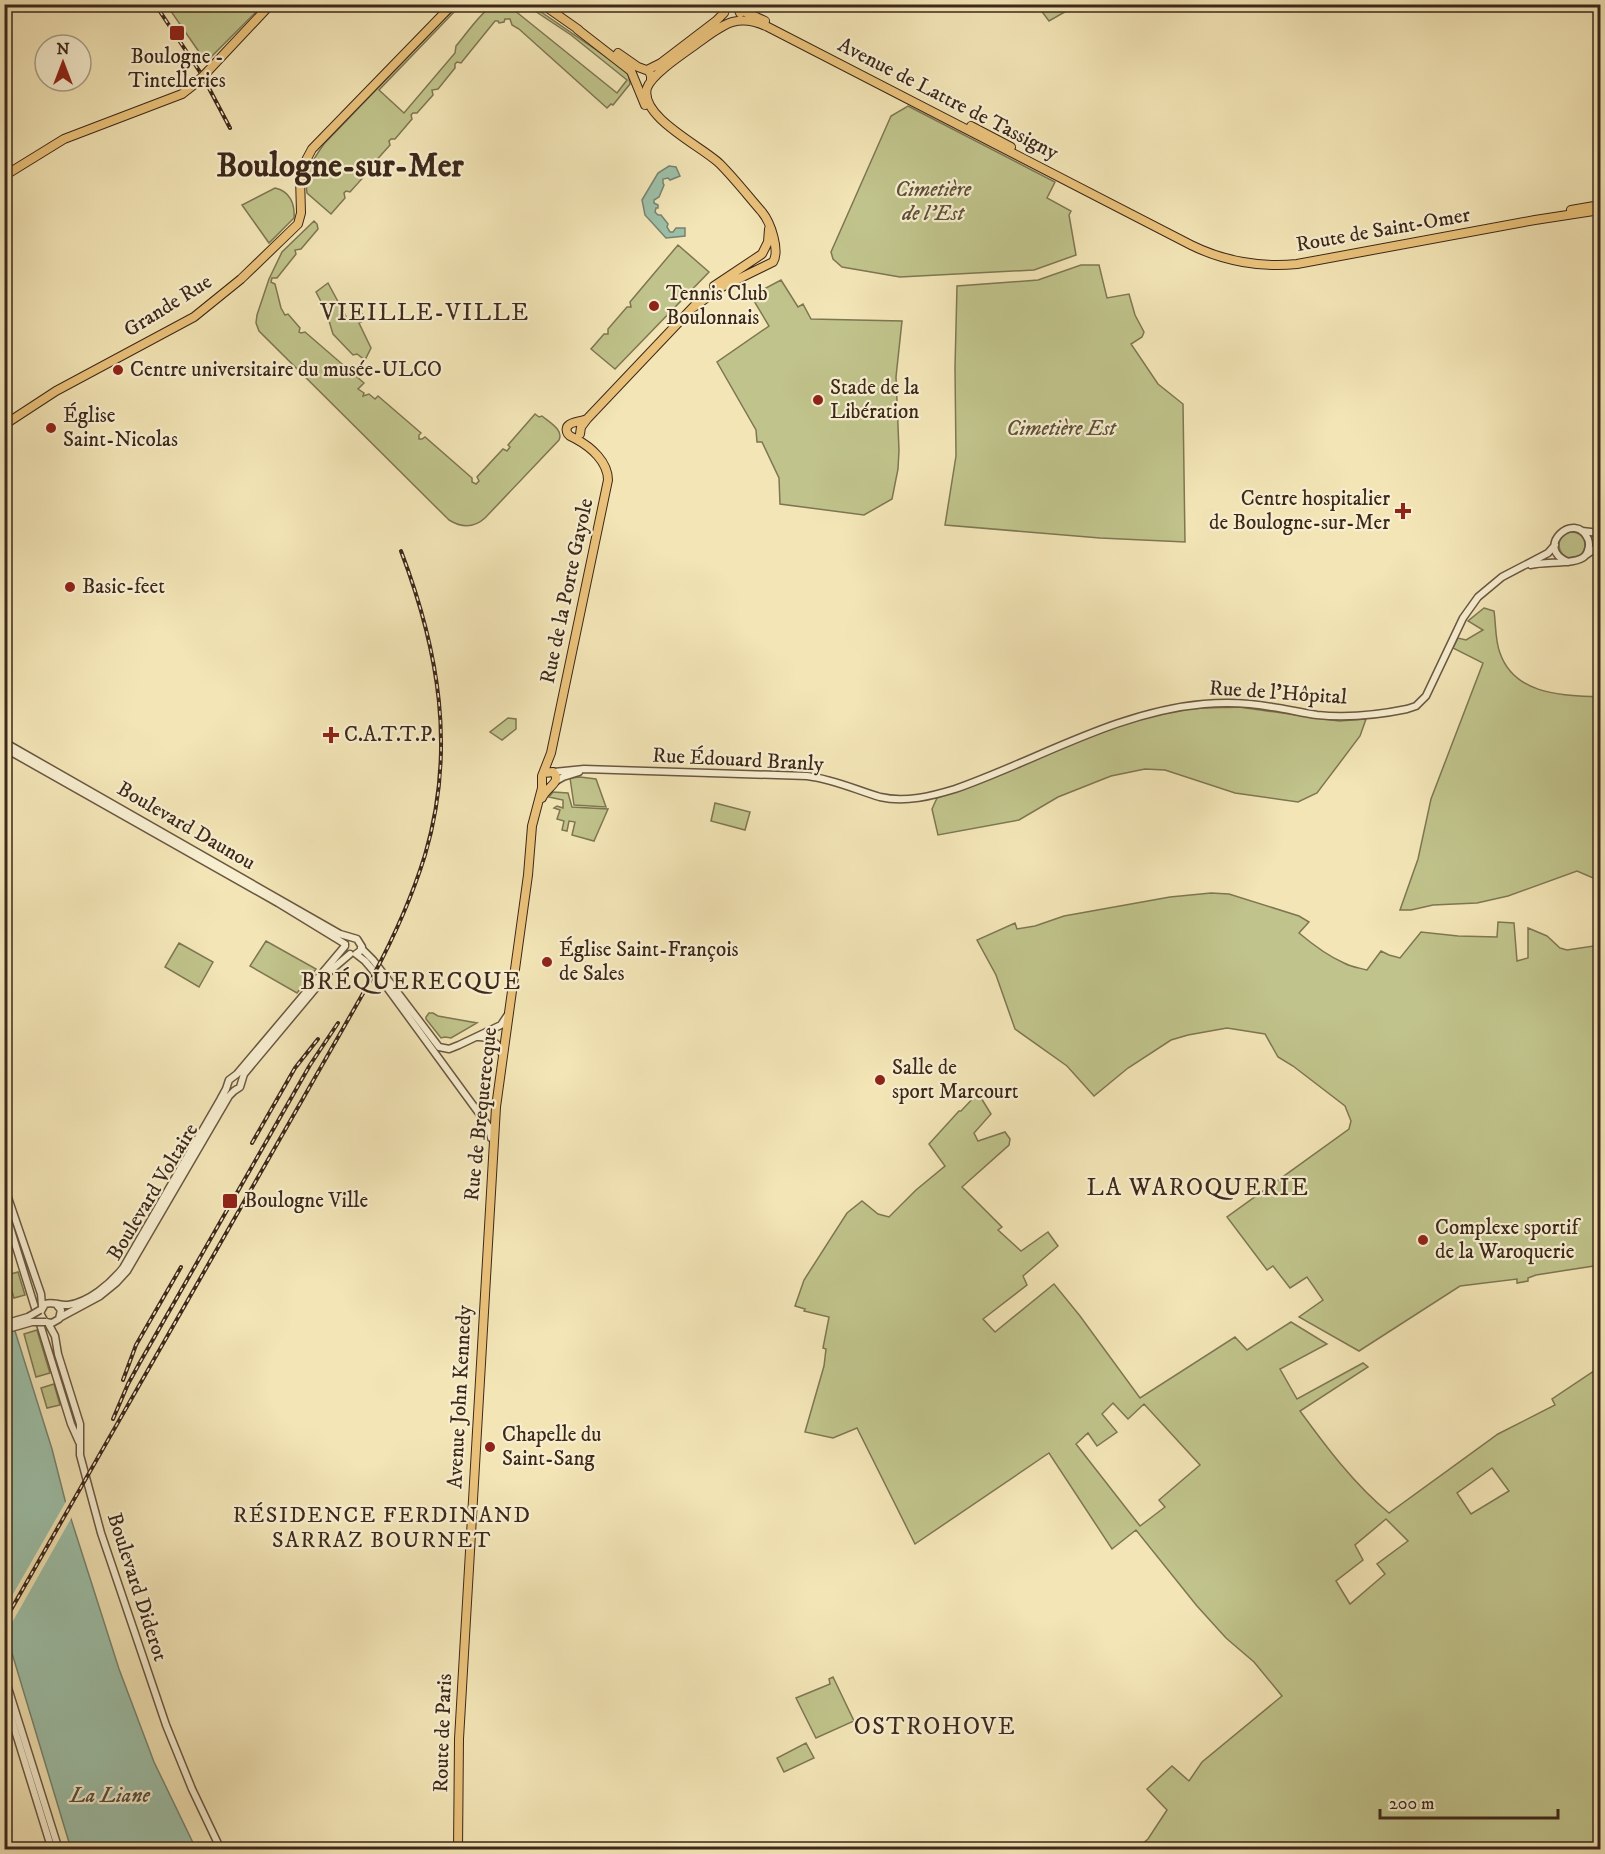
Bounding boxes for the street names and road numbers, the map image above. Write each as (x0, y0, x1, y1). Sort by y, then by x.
street label: Avenue de Lattre de Tassigny (833, 32, 1064, 167)
street label: Route de Saint-Omer (1294, 202, 1472, 258)
street label: Grande Rue (119, 269, 217, 343)
street label: Rue de la Porte Gayole (535, 496, 599, 686)
street label: Rue de l'Hôpital (1208, 675, 1348, 711)
street label: Rue Édouard Branly (652, 742, 825, 778)
street label: Boulevard Daunou (112, 776, 260, 876)
street label: Rue de Brequerecque (459, 1025, 503, 1202)
street label: Boulevard Voltaire (102, 1118, 204, 1265)
street label: Avenue John Kennedy (442, 1304, 478, 1489)
street label: Boulevard Diderot (101, 1510, 173, 1665)
street label: Route de Paris (428, 1673, 458, 1793)

